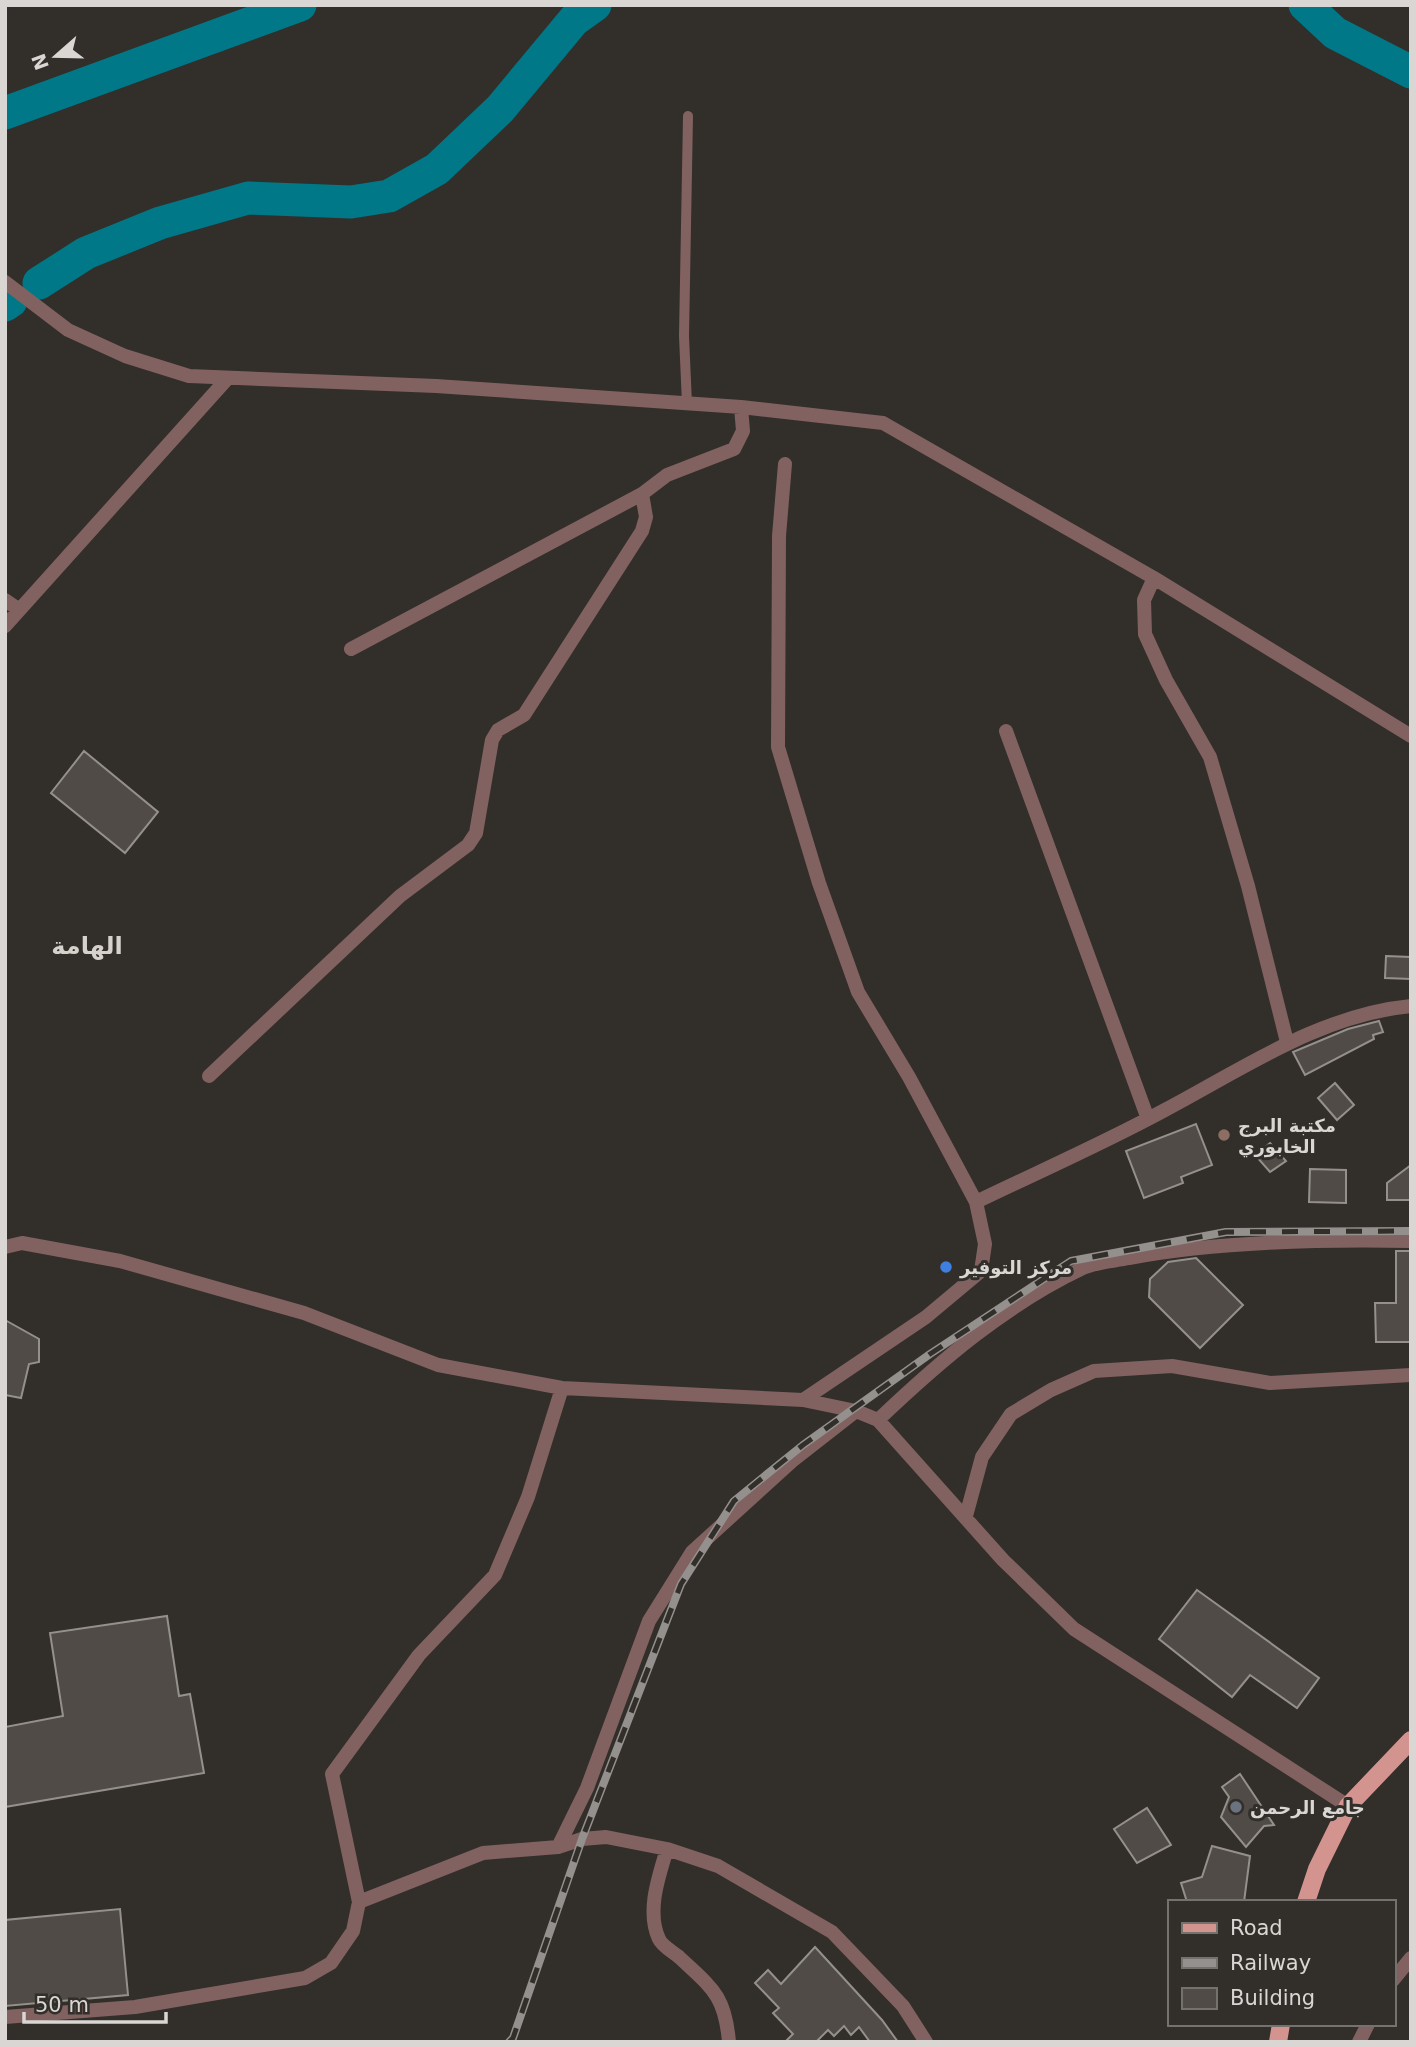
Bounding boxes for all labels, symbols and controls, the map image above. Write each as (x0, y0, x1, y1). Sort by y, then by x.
north arrow (21, 21, 91, 91)
text: N (27, 51, 53, 73)
district label: الهامة (51, 932, 123, 960)
place label: مكتبة البرج الخابوري (1238, 1115, 1336, 1158)
marker: مكتبة البرج الخابوري (1216, 1127, 1232, 1143)
place label: مركز التوفير (959, 1257, 1072, 1279)
marker: مركز التوفير (938, 1259, 954, 1275)
place label: جامع الرحمن (1250, 1797, 1365, 1819)
marker: جامع الرحمن (1228, 1799, 1244, 1815)
legend (1168, 1900, 1395, 2026)
text: Road (1230, 1916, 1283, 1940)
text: Railway (1230, 1951, 1311, 1975)
scale bar (24, 1980, 166, 2024)
text: Building (1230, 1986, 1315, 2010)
text: 50 m (35, 1993, 89, 2017)

